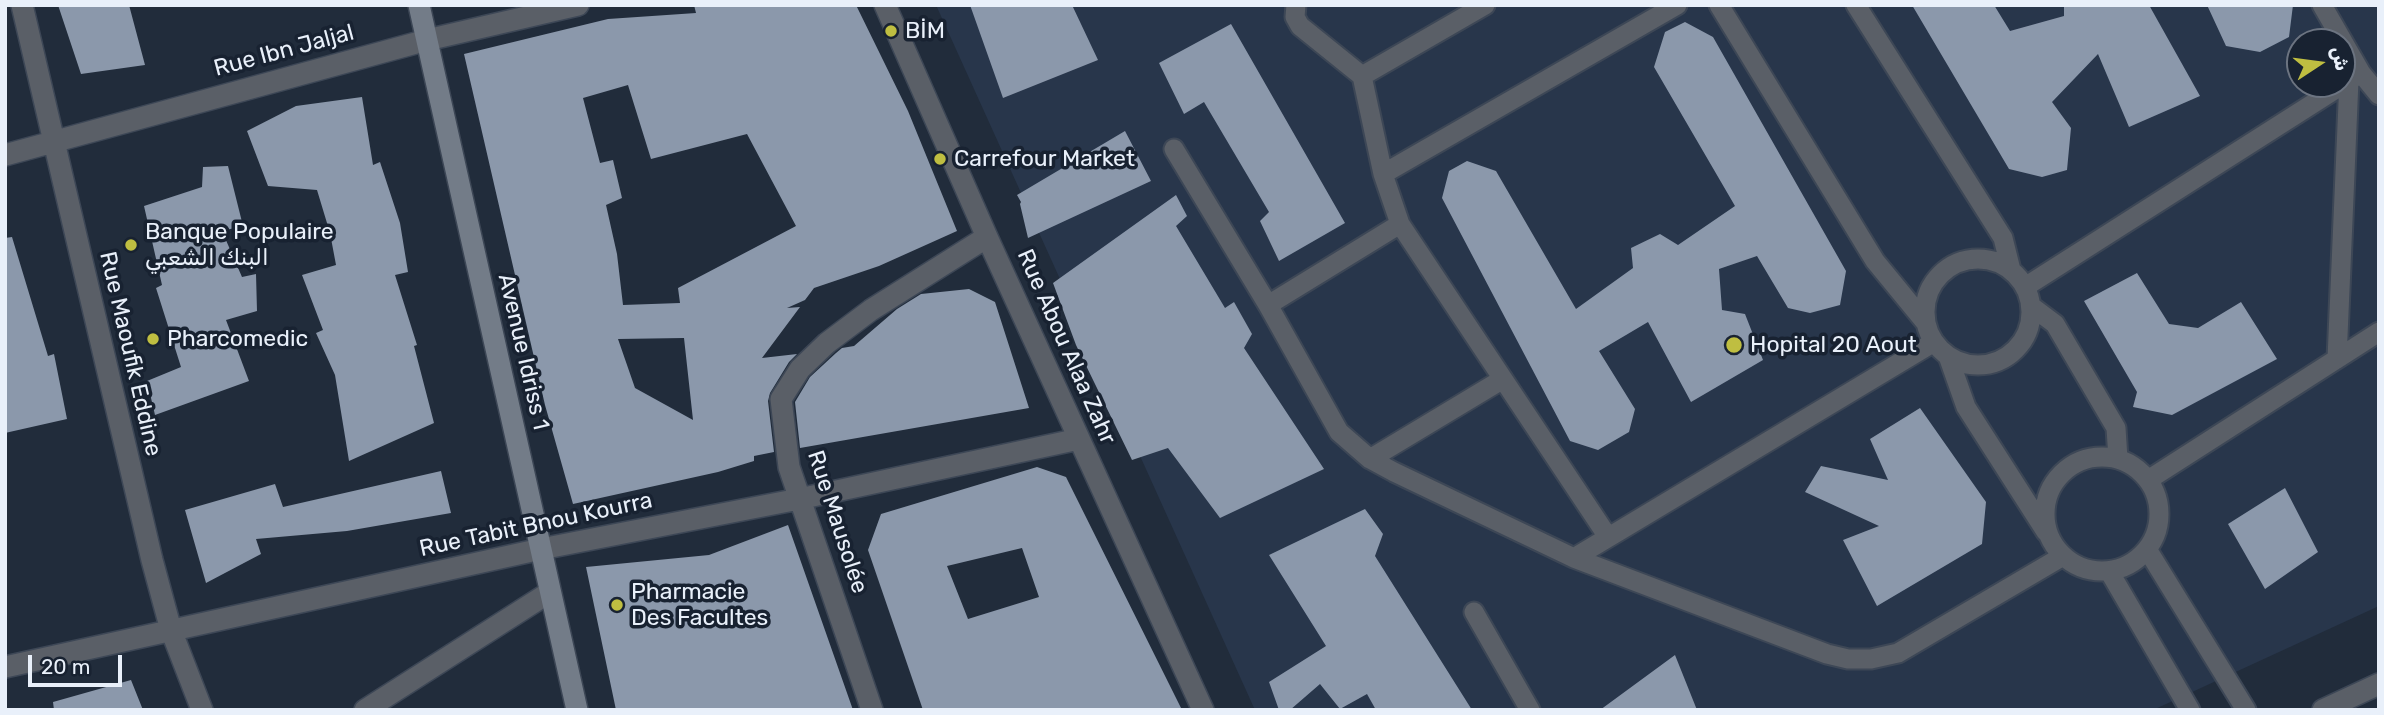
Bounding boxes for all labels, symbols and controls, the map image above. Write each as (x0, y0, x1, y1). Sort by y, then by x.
place label: BİM (905, 17, 945, 45)
street label: Rue Ibn Jaljal (211, 19, 357, 83)
marker: BİM (883, 23, 899, 39)
north arrow (2286, 28, 2356, 98)
text: ش (2326, 44, 2354, 73)
place label: Carrefour Market (954, 145, 1135, 173)
marker: Carrefour Market (932, 151, 948, 167)
place label: Banque Populaire البنك الشعبي (145, 218, 334, 272)
marker: Banque Populaire البنك الشعبي (123, 237, 139, 253)
street label: Rue Abou Alaa Zahr (1011, 245, 1121, 449)
street label: Rue Maoufik Eddine (93, 249, 167, 459)
street label: Avenue Idriss 1 (492, 271, 554, 433)
place label: Pharcomedic (167, 325, 308, 353)
marker: Pharcomedic (145, 331, 161, 347)
place label: Hopital 20 Aout (1750, 331, 1917, 359)
marker: Hopital 20 Aout (1724, 335, 1744, 355)
street label: Rue Mausolée (801, 447, 873, 597)
street label: Rue Tabit Bnou Kourra (417, 487, 655, 563)
place label: Pharmacie Des Facultes (631, 578, 768, 632)
marker: Pharmacie Des Facultes (609, 597, 625, 613)
scale bar (32, 642, 126, 686)
text: 20 m (41, 654, 90, 679)

